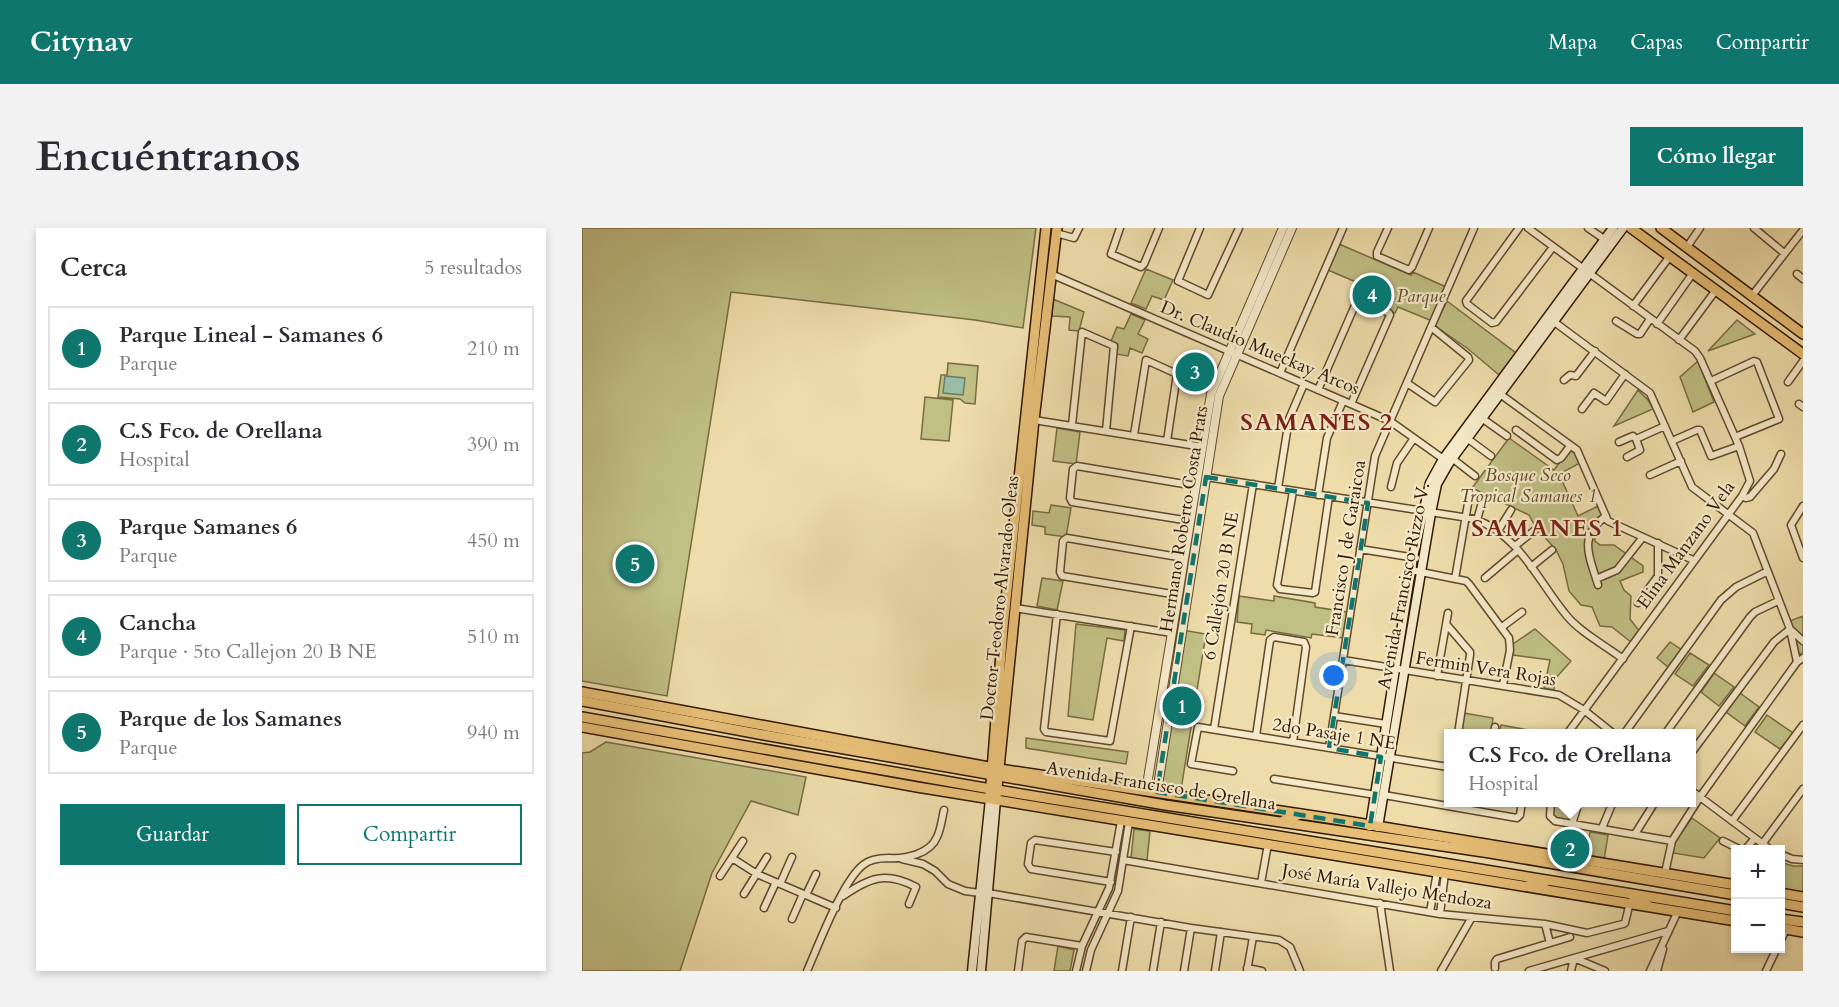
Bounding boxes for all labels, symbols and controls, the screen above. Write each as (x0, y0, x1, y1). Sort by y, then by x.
text: Citynav (30, 23, 133, 61)
text: Mapa (1548, 28, 1597, 57)
text: Capas (1630, 28, 1683, 57)
text: Compartir (1716, 28, 1809, 57)
button: Cómo llegar (1630, 127, 1803, 186)
text: Encuéntranos (36, 128, 301, 185)
text: Cerca (60, 250, 127, 285)
text: 5 resultados (424, 254, 522, 281)
pin: 4 (1352, 272, 1392, 318)
park label: Parque (1397, 284, 1446, 309)
street label: Dr. Claudio Mueckay Arcos (1157, 295, 1363, 401)
text: Parque Lineal - Samanes 6 (119, 320, 383, 350)
text: 1 (76, 335, 87, 362)
text: 210 m (467, 335, 520, 362)
text: Parque (119, 350, 178, 377)
pin: 3 (1176, 350, 1214, 394)
street label: Hermano Roberto Costa Prats (1154, 404, 1214, 634)
district label: SAMANES 2 (1240, 406, 1394, 439)
text: C.S Fco. de Orellana (119, 416, 323, 446)
text: 2 (76, 431, 87, 458)
text: 390 m (467, 431, 520, 458)
text: Hospital (119, 446, 190, 473)
street label: Francisco J de Garaicoa (1320, 458, 1372, 638)
park label: Bosque Seco Tropical Samanes 1 (1459, 463, 1597, 509)
street label: Doctor Teodoro Alvarado Oleas (975, 474, 1025, 722)
street label: Elina Manzano Vela (1631, 476, 1741, 614)
street label: Avenida Francisco Rizzo V. (1372, 480, 1436, 692)
street label: 6 Callejón 20 B NE (1197, 510, 1245, 662)
text: Parque Samanes 6 (119, 512, 297, 542)
district label: SAMANES 1 (1471, 512, 1625, 545)
text: 3 (76, 527, 87, 554)
text: 450 m (467, 527, 520, 554)
text: Parque (119, 542, 178, 569)
pin: 5 (616, 542, 654, 586)
text: Cancha (119, 608, 196, 638)
text: 4 (76, 623, 87, 650)
text: 510 m (467, 623, 520, 650)
text: Parque · 5to Callejon 20 B NE (119, 638, 377, 665)
street label: Fermin Vera Rojas (1414, 646, 1558, 692)
your location (1319, 661, 1348, 690)
pin: 1 (1162, 684, 1202, 728)
text: Parque de los Samanes (119, 704, 342, 734)
street label: 2do Pasaje 1 NE (1271, 712, 1397, 756)
text: 5 (76, 719, 87, 746)
text: 940 m (467, 719, 520, 746)
popup (1444, 729, 1696, 807)
text: Parque (119, 734, 178, 761)
text: C.S Fco. de Orellana (1468, 740, 1672, 770)
street label: Avenida Francisco de Orellana (1044, 755, 1278, 817)
text: Hospital (1468, 770, 1539, 797)
button: Guardar (60, 804, 285, 865)
button: Compartir (297, 804, 522, 865)
pin: 2 (1550, 826, 1590, 872)
map controls (1731, 845, 1785, 953)
button: + (1731, 845, 1785, 899)
street label: José María Vallejo Mendoza (1277, 858, 1494, 916)
button: − (1731, 899, 1785, 953)

